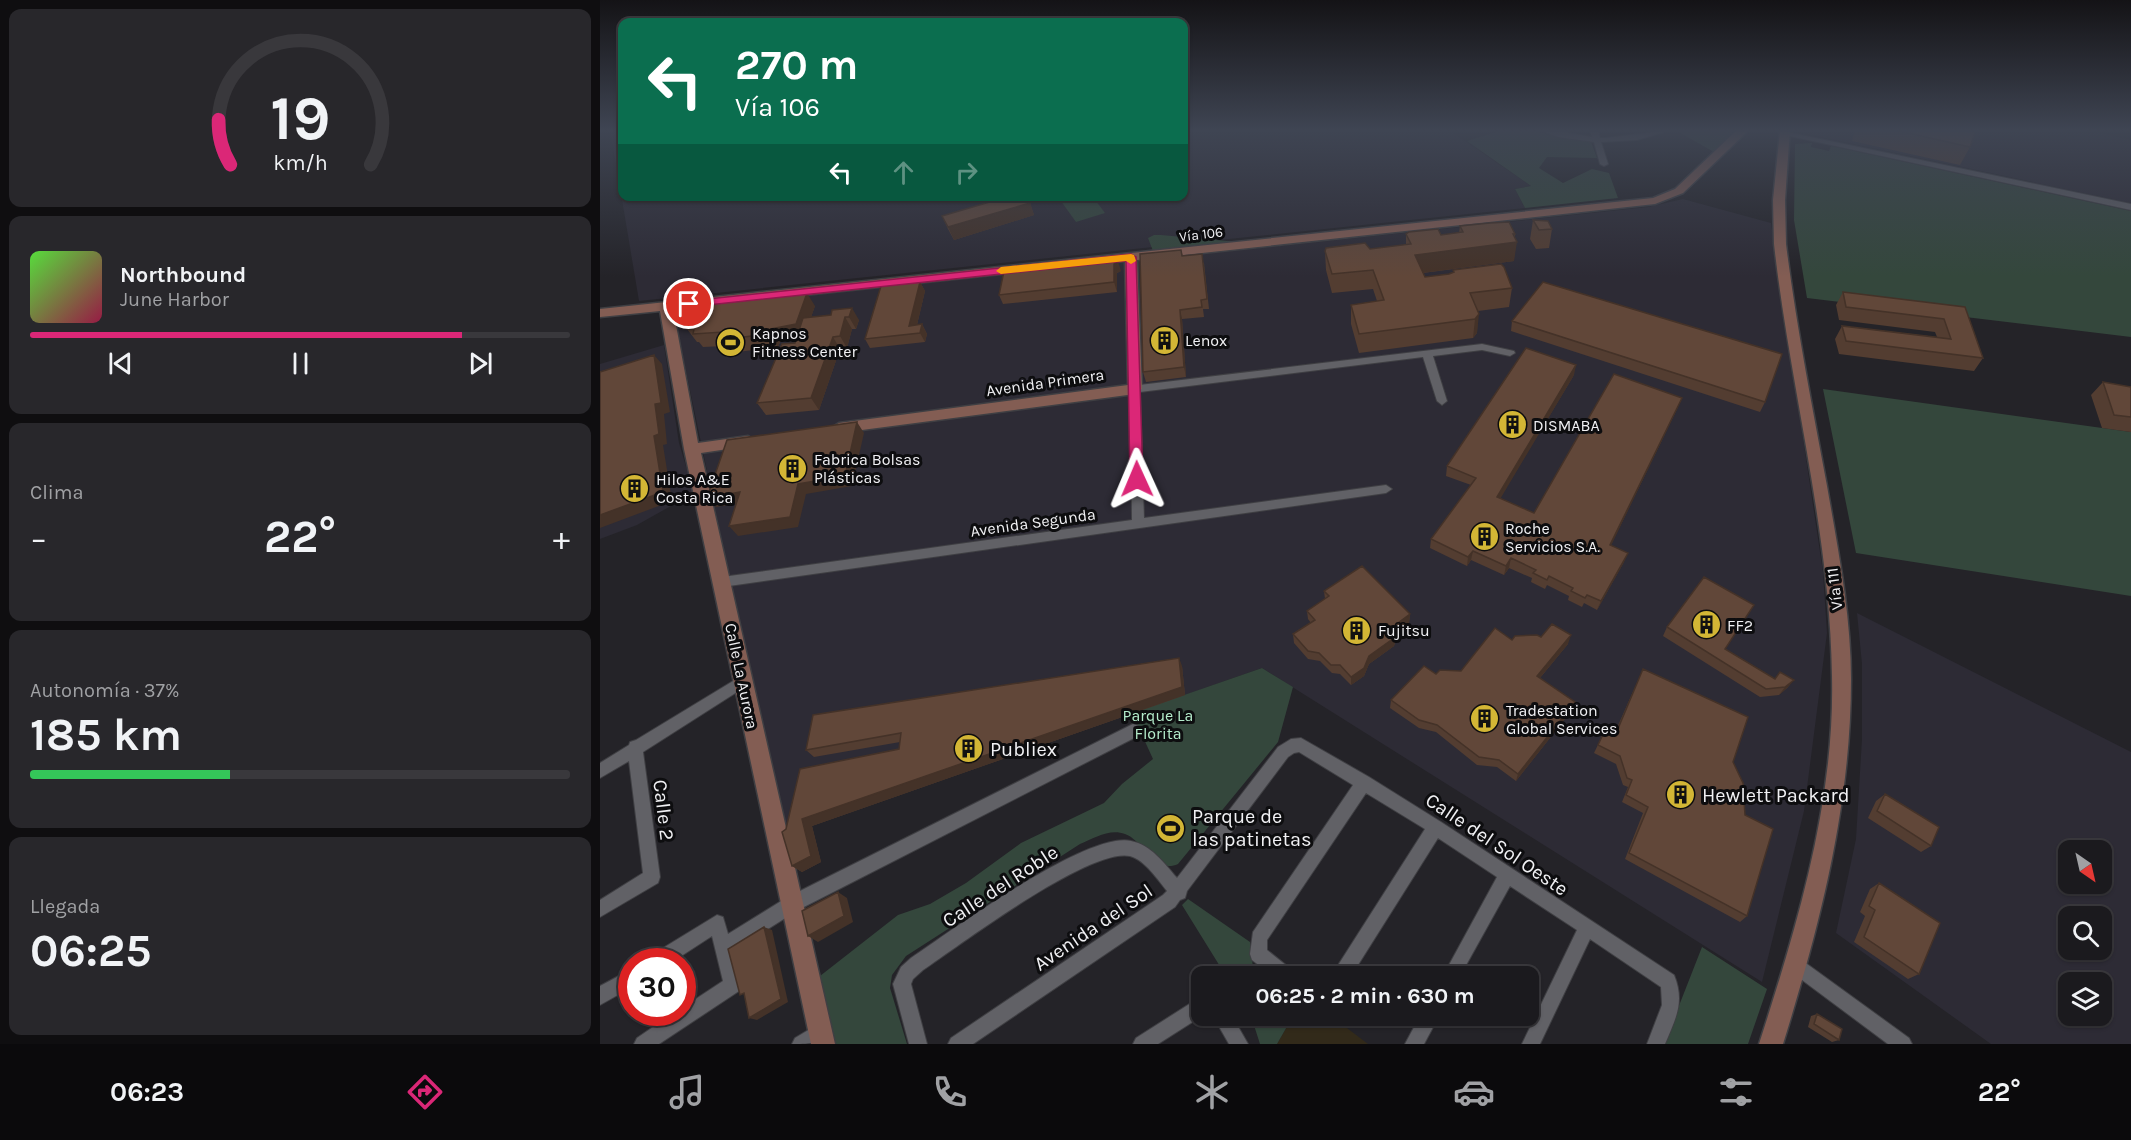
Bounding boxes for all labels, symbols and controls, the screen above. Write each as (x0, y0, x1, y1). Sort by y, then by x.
text: 270 m (735, 40, 858, 90)
icon: left (636, 42, 714, 120)
text: 19 (270, 82, 330, 155)
text: Vía 106 (735, 91, 820, 123)
text: km/h (273, 150, 327, 175)
icon: left (824, 156, 857, 189)
icon: ahead (887, 156, 920, 189)
icon: right (950, 156, 983, 189)
street label: Vía 106 (1178, 223, 1224, 246)
text: Northbound (120, 262, 246, 288)
pin (663, 278, 714, 329)
icon: arrive (672, 287, 705, 320)
text: June Harbor (120, 288, 229, 311)
place label: Kapnos Fitness Center (752, 324, 858, 361)
building icon: Lenox (1148, 324, 1180, 356)
sports icon: Kapnos Fitness Center (715, 326, 747, 358)
place label: Lenox (1185, 331, 1227, 350)
icon: previous (104, 347, 137, 380)
icon: pause (284, 347, 317, 380)
icon: next (464, 347, 497, 380)
street label: Avenida Primera (985, 365, 1105, 400)
building icon: DISMABA (1496, 409, 1528, 441)
place label: DISMABA (1533, 416, 1600, 435)
position arrow (1105, 447, 1169, 511)
place label: Fabrica Bolsas Plásticas (814, 450, 921, 487)
building icon: Fabrica Bolsas Plásticas (777, 452, 809, 484)
place label: Hilos A&E Costa Rica (656, 470, 733, 507)
building icon: Hilos A&E Costa Rica (619, 472, 651, 504)
text: Clima (30, 481, 84, 504)
street label: Avenida Segunda (969, 504, 1097, 541)
text: 22° (264, 511, 336, 563)
text: − (30, 519, 47, 557)
text: + (553, 519, 570, 557)
place label: Roche Servicios S.A. (1505, 519, 1600, 556)
building icon: Roche Servicios S.A. (1468, 521, 1500, 553)
street label: Vía 111 (1822, 567, 1846, 611)
building icon: FF2 (1690, 609, 1722, 641)
building icon: Fujitsu (1341, 614, 1373, 646)
place label: FF2 (1727, 616, 1753, 635)
street label: Calle La Aurora (721, 621, 762, 731)
place label: Fujitsu (1378, 621, 1430, 640)
text: Autonomía · 37% (30, 679, 180, 702)
place label: Tradestation Global Services (1506, 701, 1617, 738)
building icon: Tradestation Global Services (1469, 703, 1501, 735)
park label: Parque La Florita (1123, 706, 1193, 743)
text: 185 km (30, 709, 182, 761)
building icon: Publiex (953, 733, 985, 765)
place label: Publiex (990, 738, 1057, 761)
street label: Calle 2 (648, 778, 679, 842)
building icon: Hewlett Packard (1665, 779, 1697, 811)
place label: Hewlett Packard (1702, 784, 1850, 807)
street label: Calle del Sol Oeste (1421, 788, 1572, 901)
place label: Parque de las patinetas (1192, 805, 1311, 851)
sports icon: Parque de las patinetas (1155, 812, 1187, 844)
north arrow (2058, 840, 2112, 894)
map controls (2058, 840, 2112, 1026)
street label: Calle del Roble (938, 841, 1062, 932)
street label: Avenida del Sol (1030, 879, 1157, 976)
text: Llegada (30, 895, 100, 918)
button: search (2058, 906, 2112, 960)
text: 06:25 (30, 925, 151, 977)
speed limit sign: 30 (618, 948, 696, 1026)
button: layers (2058, 972, 2112, 1026)
text: 06:25 · 2 min · 630 m (1255, 983, 1475, 1009)
icon: directions (404, 1071, 446, 1113)
icon: music (666, 1071, 708, 1113)
icon: phone (929, 1071, 971, 1113)
icon: climate (1191, 1071, 1233, 1113)
icon: car (1453, 1071, 1495, 1113)
icon: filters (1715, 1071, 1757, 1113)
text: 06:23 (110, 1076, 184, 1108)
text: 22° (1978, 1076, 2021, 1108)

